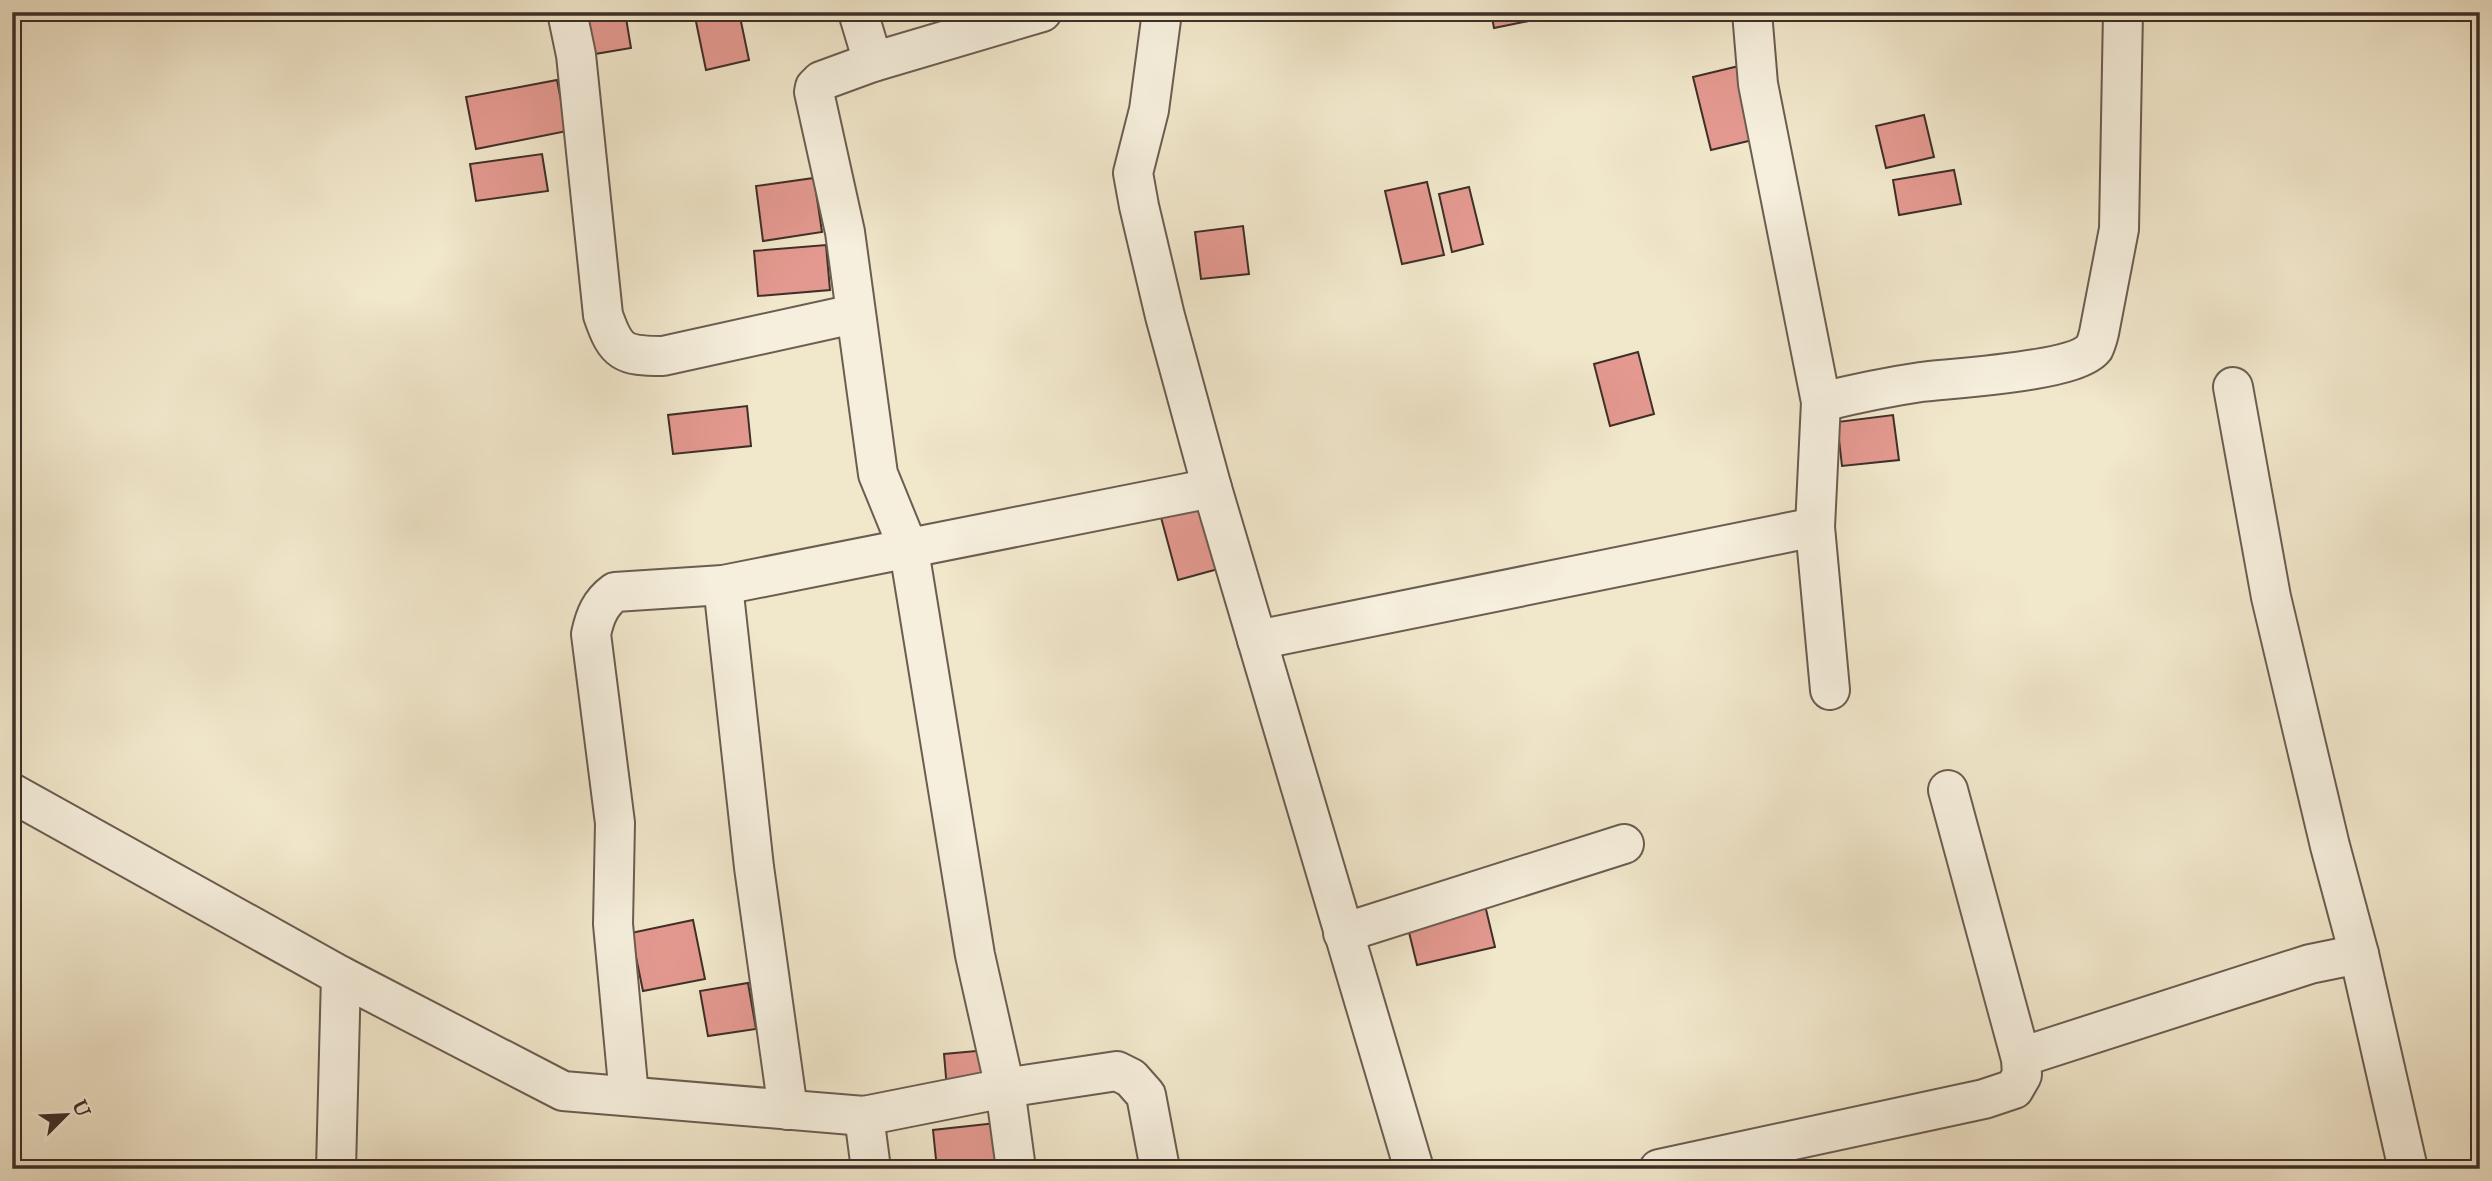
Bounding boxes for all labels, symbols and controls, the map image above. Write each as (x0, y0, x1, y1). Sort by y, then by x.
north arrow (32, 1080, 102, 1150)
text: U (66, 1096, 95, 1121)

